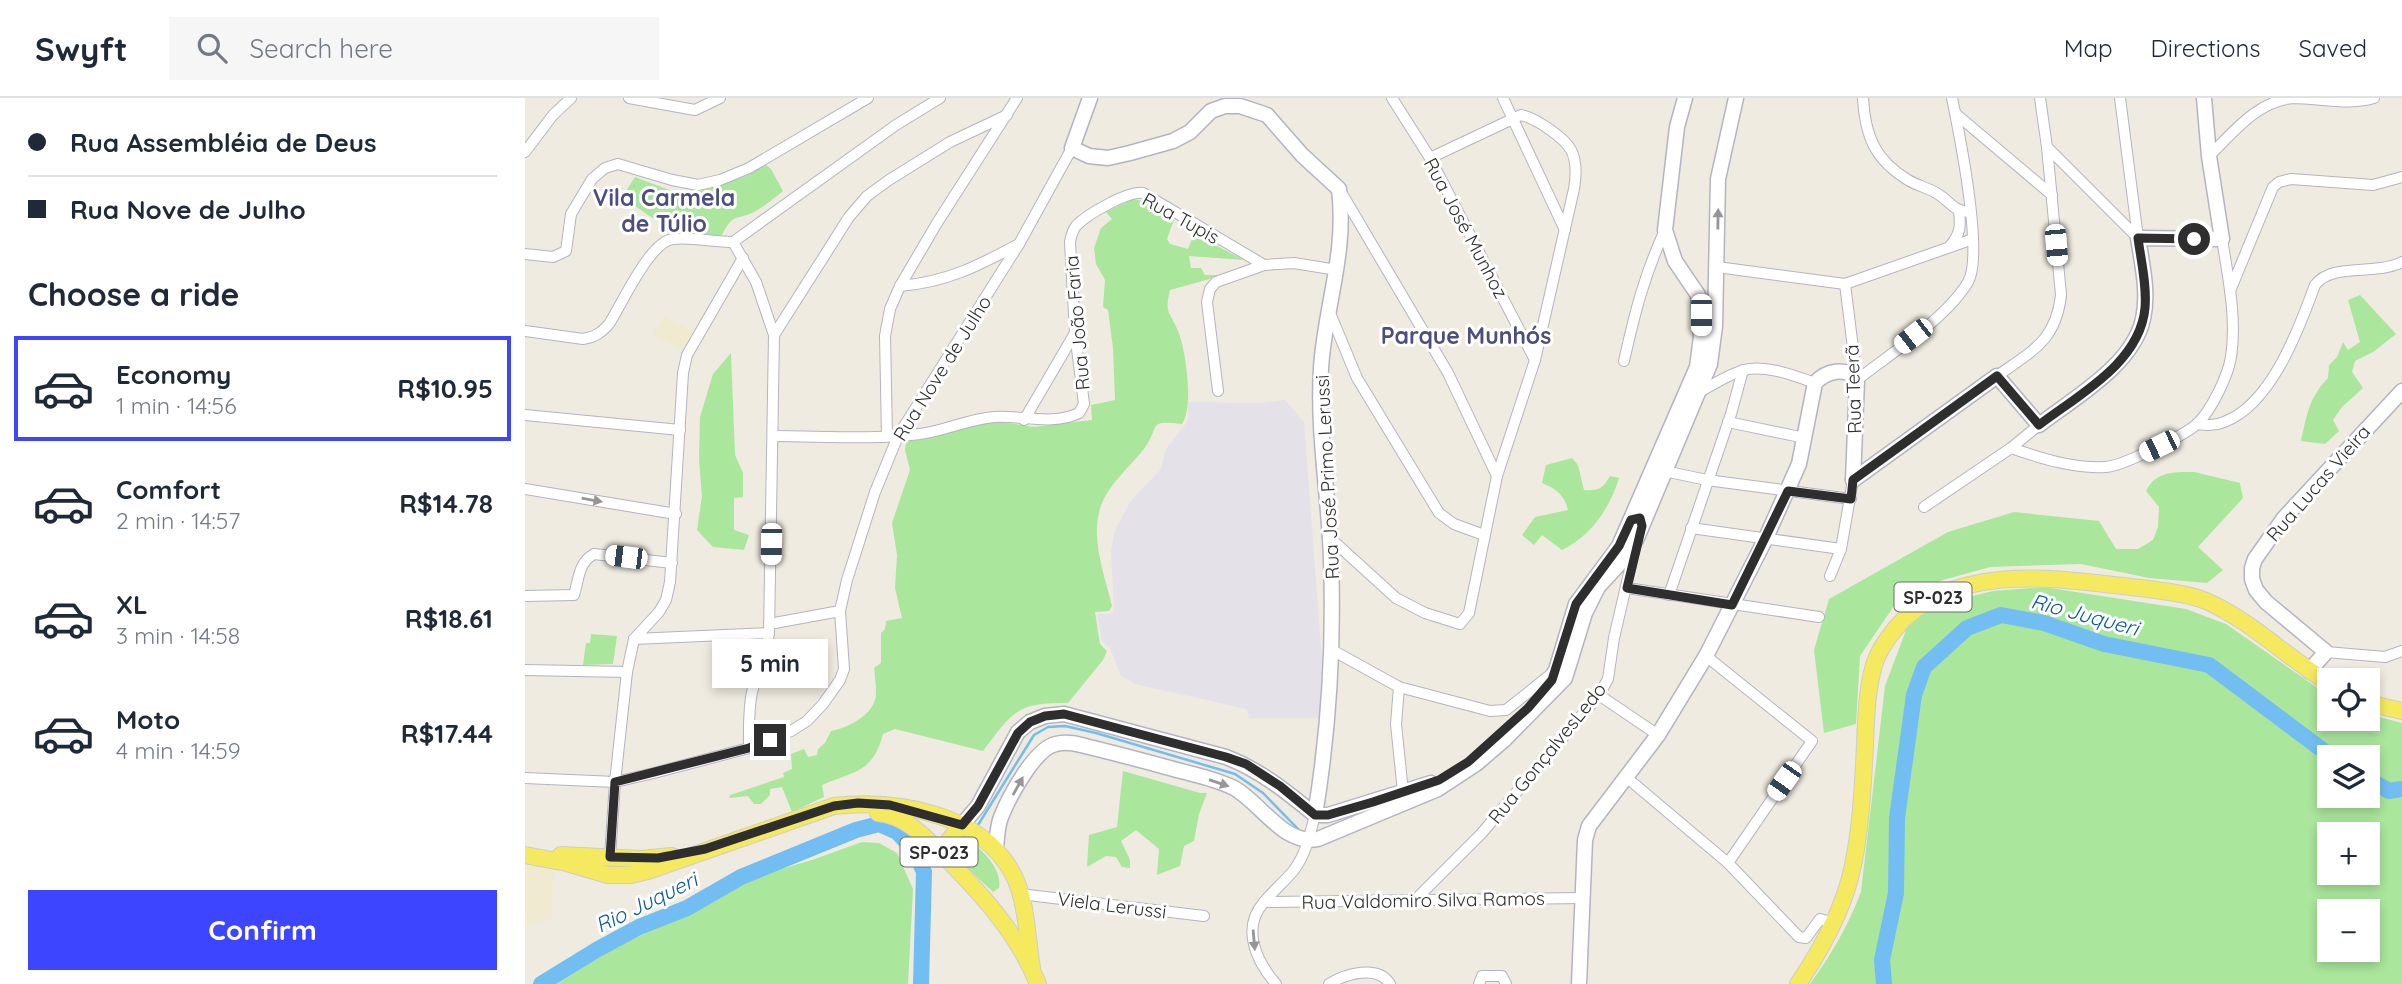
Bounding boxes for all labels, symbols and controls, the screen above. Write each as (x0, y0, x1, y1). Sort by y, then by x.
search box (169, 17, 659, 80)
text: Swyft (35, 28, 127, 69)
icon: search (193, 29, 231, 67)
text: Search here (249, 32, 393, 65)
text: Map (2064, 33, 2113, 63)
text: Directions (2151, 33, 2261, 63)
text: Saved (2299, 33, 2367, 63)
text: Rua Assembléia de Deus (70, 126, 377, 159)
street label: Rua José Munhoz (1419, 154, 1513, 302)
district label: Vila Carmela de Túlio (593, 183, 735, 238)
street label: Rua Tupis (1138, 187, 1224, 249)
text: Rua Nove de Julho (70, 193, 306, 226)
one-way arrow (1712, 208, 1723, 230)
car (2044, 223, 2069, 267)
route start (2178, 223, 2210, 255)
street label: Rua João Faria (1059, 255, 1095, 391)
text: Choose a ride (28, 274, 240, 314)
street label: Rua Nove de Julho (888, 291, 996, 445)
car (1691, 294, 1712, 336)
car (1890, 315, 1937, 357)
district label: Parque Munhós (1381, 321, 1551, 350)
street label: Rua Teerã (1839, 344, 1867, 434)
icon: car (32, 357, 95, 420)
text: Economy (116, 358, 231, 391)
text: R$10.95 (397, 372, 493, 405)
street label: Rua José Primo Lerussi (1310, 374, 1344, 580)
text: 1 min · 14:56 (116, 391, 237, 420)
street label: Rua Lucas Vieira (2261, 420, 2375, 546)
car (2136, 427, 2183, 465)
icon: car (32, 472, 95, 535)
text: Comfort (116, 473, 221, 506)
text: R$14.78 (399, 487, 493, 520)
one-way arrow (581, 495, 603, 506)
text: 2 min · 14:57 (116, 506, 240, 535)
car (761, 523, 782, 565)
car (604, 544, 649, 570)
road number: SP-023 (1895, 583, 1971, 612)
icon: car (32, 587, 95, 650)
water label: Rio Juqueri (2028, 587, 2144, 641)
text: XL (116, 588, 148, 621)
text: R$18.61 (405, 602, 493, 635)
text: 3 min · 14:58 (116, 621, 240, 650)
callout: 5 min (712, 638, 828, 688)
text: 5 min (740, 649, 800, 678)
map controls (2317, 668, 2380, 962)
button: locate (2317, 668, 2380, 731)
street label: Rua GonçalvesLedo (1483, 678, 1611, 828)
icon: car (32, 702, 95, 765)
text: Moto (116, 703, 180, 736)
text: R$17.44 (401, 717, 493, 750)
route end (754, 724, 786, 756)
text: 4 min · 14:59 (116, 736, 241, 765)
button: layers (2317, 745, 2380, 808)
car (1764, 758, 1805, 804)
one-way arrow (1012, 777, 1024, 796)
one-way arrow (1209, 778, 1230, 789)
button: + (2317, 822, 2380, 885)
road number: SP-023 (901, 838, 977, 866)
water label: Rio Juqueri (591, 865, 703, 938)
street label: Viela Lerussi (1056, 886, 1168, 924)
street label: Rua Valdomiro Silva Ramos (1301, 886, 1545, 914)
button: Confirm (28, 890, 497, 970)
button: − (2317, 899, 2380, 962)
one-way arrow (1249, 929, 1260, 951)

